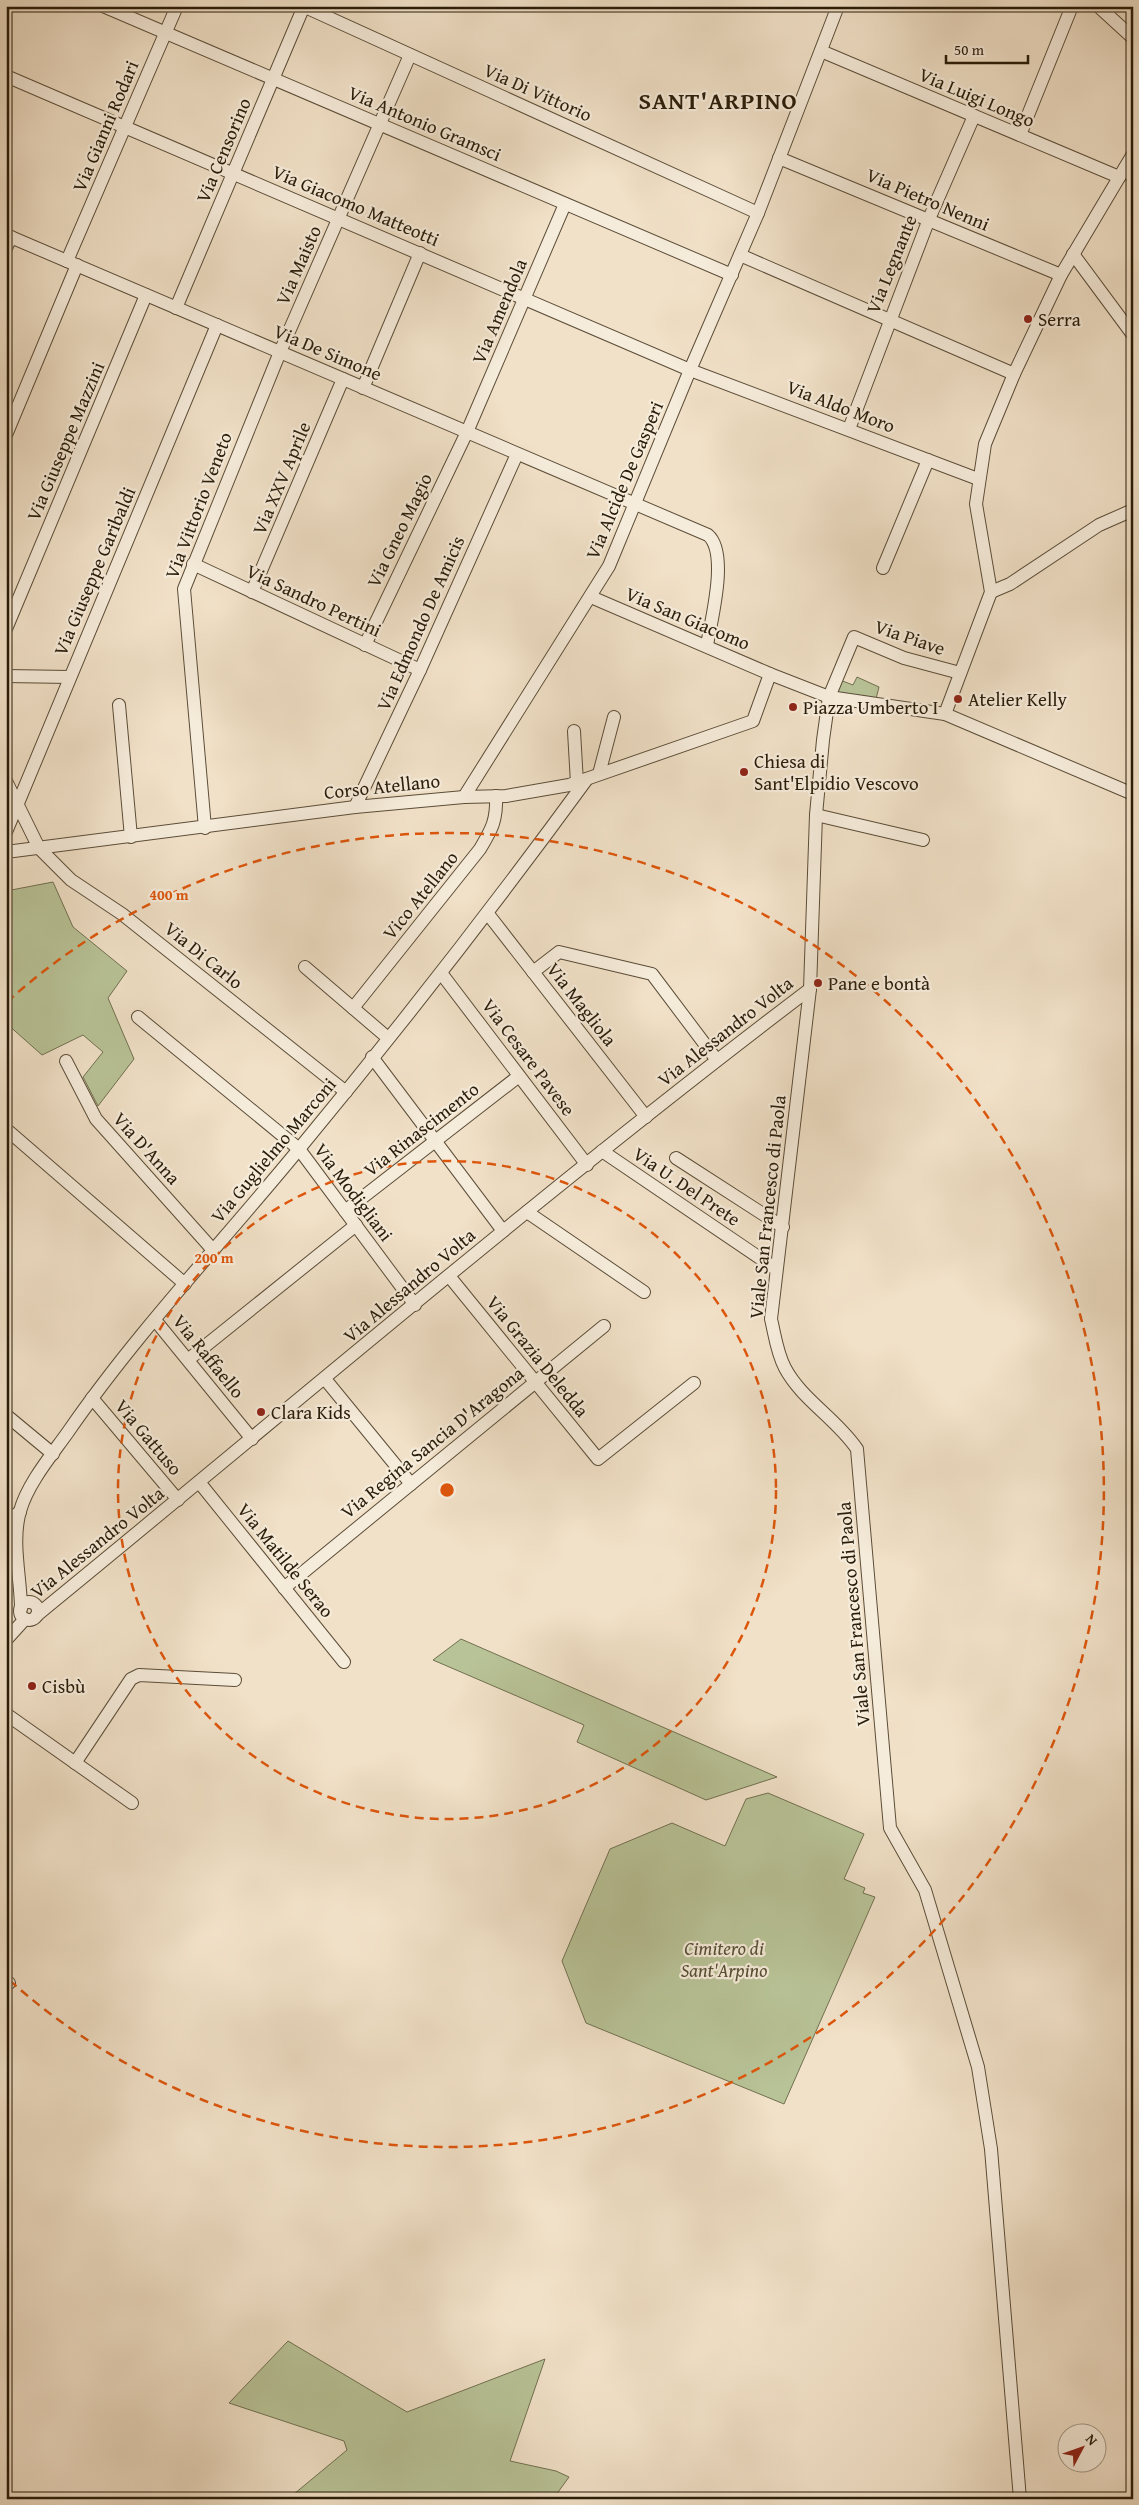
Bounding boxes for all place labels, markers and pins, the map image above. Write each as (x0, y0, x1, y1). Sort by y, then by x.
place label: Serra (1038, 305, 1081, 333)
marker: Serra (1022, 313, 1034, 325)
place label: Atelier Kelly (968, 685, 1068, 713)
place label: Piazza Umberto I (803, 693, 939, 721)
marker: Atelier Kelly (952, 693, 964, 705)
marker: Piazza Umberto I (787, 701, 799, 713)
place label: Chiesa di Sant'Elpidio Vescovo (754, 747, 919, 797)
marker: Chiesa di Sant'Elpidio Vescovo (738, 766, 750, 778)
place label: Pane e bontà (828, 969, 930, 997)
marker: Pane e bontà (812, 977, 824, 989)
place label: Clara Kids (271, 1398, 351, 1426)
marker: Clara Kids (255, 1406, 267, 1418)
centre of rings (438, 1481, 456, 1499)
place label: Cisbù (42, 1672, 86, 1700)
marker: Cisbù (26, 1680, 38, 1692)

